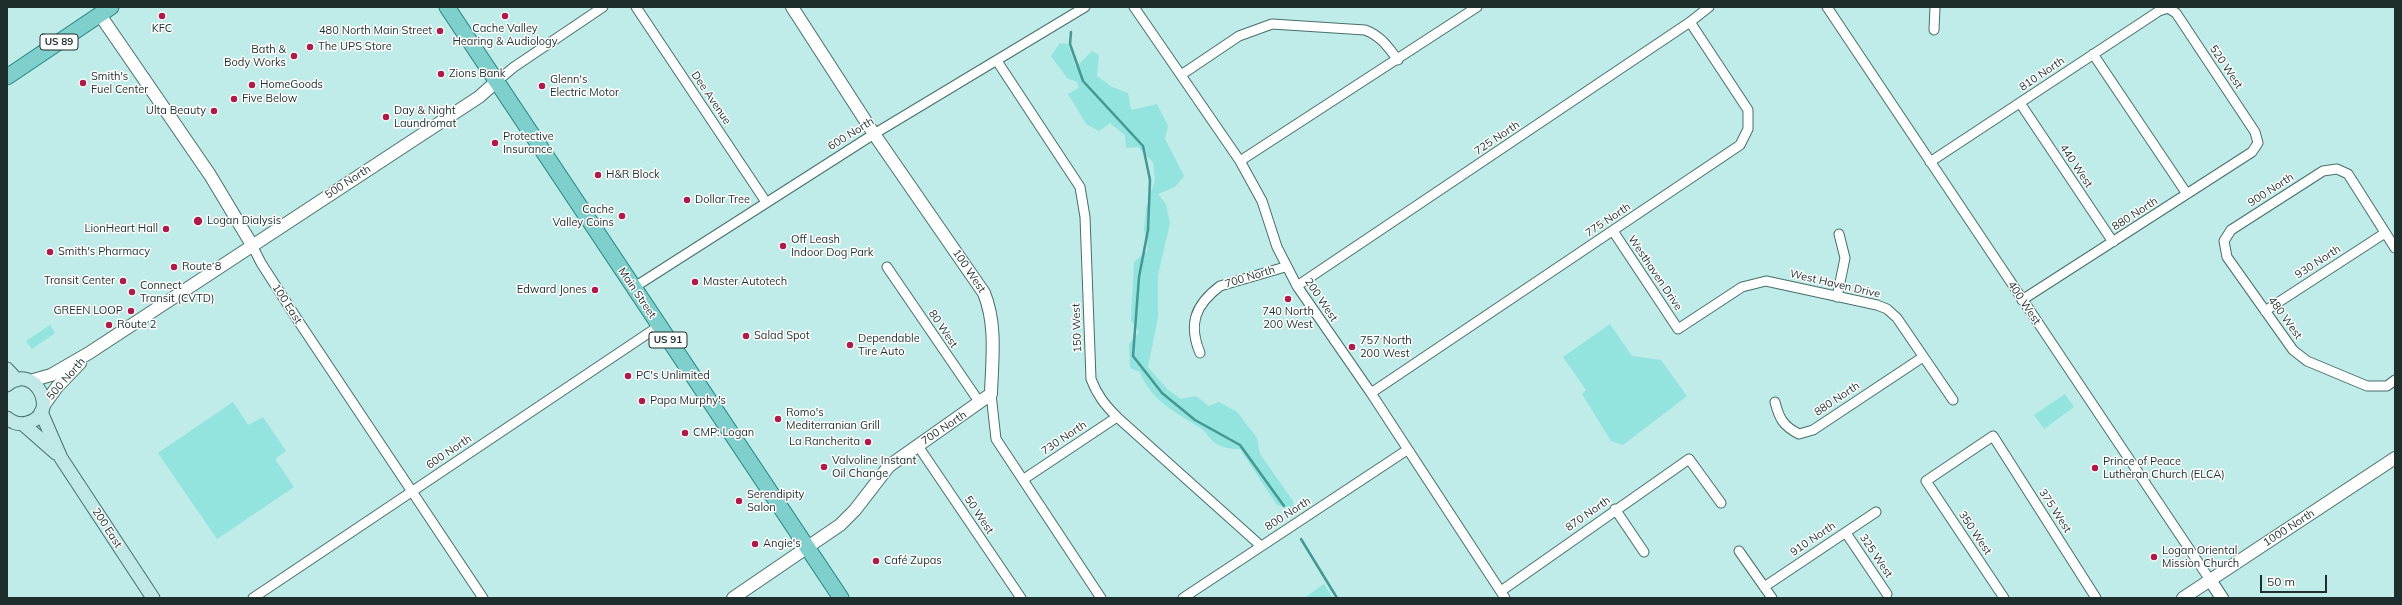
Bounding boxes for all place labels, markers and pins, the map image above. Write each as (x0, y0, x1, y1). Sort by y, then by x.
marker: KFC (157, 11, 167, 21)
marker: Cache Valley Hearing & Audiology (500, 11, 510, 21)
place label: KFC (152, 22, 172, 36)
place label: Cache Valley Hearing & Audiology (452, 22, 558, 48)
place label: 480 North Main Street (319, 24, 432, 38)
marker: 480 North Main Street (435, 26, 445, 36)
place label: The UPS Store (318, 40, 392, 54)
marker: The UPS Store (305, 42, 315, 52)
place label: Bath & Body Works (224, 43, 286, 69)
marker: Bath & Body Works (289, 51, 299, 61)
place label: Zions Bank (449, 67, 505, 81)
marker: Zions Bank (436, 69, 446, 79)
place label: Smith's Fuel Center (91, 70, 148, 96)
place label: Glenn's Electric Motor (550, 73, 619, 99)
marker: Smith's Fuel Center (78, 78, 88, 88)
place label: HomeGoods (260, 78, 323, 92)
marker: HomeGoods (247, 80, 257, 90)
marker: Glenn's Electric Motor (537, 81, 547, 91)
place label: Five Below (242, 92, 297, 106)
marker: Five Below (229, 94, 239, 104)
place label: Ulta Beauty (146, 104, 206, 118)
place label: Day & Night Laundromat (394, 104, 456, 130)
marker: Ulta Beauty (209, 106, 219, 116)
marker: Day & Night Laundromat (381, 112, 391, 122)
place label: Protective Insurance (503, 130, 554, 156)
marker: Protective Insurance (490, 138, 500, 148)
place label: H&R Block (606, 168, 660, 182)
marker: H&R Block (593, 170, 603, 180)
place label: Dollar Tree (695, 193, 750, 207)
marker: Dollar Tree (682, 195, 692, 205)
place label: Cache Valley Coins (553, 203, 614, 229)
marker: Cache Valley Coins (617, 211, 627, 221)
place label: Logan Dialysis (207, 214, 281, 228)
marker: Logan Dialysis (192, 215, 204, 227)
place label: LionHeart Hall (84, 222, 158, 236)
marker: LionHeart Hall (161, 224, 171, 234)
place label: Off Leash Indoor Dog Park (791, 233, 873, 259)
marker: Off Leash Indoor Dog Park (778, 241, 788, 251)
place label: Smith's Pharmacy (58, 245, 150, 259)
marker: Smith's Pharmacy (45, 247, 55, 257)
place label: Route 8 (182, 260, 221, 274)
marker: Route 8 (169, 262, 179, 272)
place label: Transit Center (44, 274, 115, 288)
place label: Master Autotech (703, 275, 787, 289)
marker: Transit Center (118, 276, 128, 286)
marker: Master Autotech (690, 277, 700, 287)
place label: Connect Transit (CVTD) (140, 279, 214, 305)
place label: Edward Jones (517, 283, 587, 297)
marker: Edward Jones (590, 285, 600, 295)
marker: Connect Transit (CVTD) (127, 287, 137, 297)
marker: 740 North 200 West (1283, 294, 1293, 304)
place label: GREEN LOOP (54, 304, 123, 318)
place label: 740 North 200 West (1262, 305, 1314, 331)
marker: GREEN LOOP (126, 306, 136, 316)
place label: Route 2 (117, 318, 156, 332)
marker: Route 2 (104, 320, 114, 330)
place label: Salad Spot (754, 329, 810, 343)
marker: Salad Spot (741, 331, 751, 341)
place label: Dependable Tire Auto (858, 332, 920, 358)
place label: 757 North 200 West (1360, 334, 1412, 360)
marker: Dependable Tire Auto (845, 340, 855, 350)
marker: 757 North 200 West (1347, 342, 1357, 352)
place label: PC's Unlimited (636, 369, 710, 383)
marker: PC's Unlimited (623, 371, 633, 381)
place label: Papa Murphy's (650, 394, 726, 408)
marker: Papa Murphy's (637, 396, 647, 406)
place label: Romo's Mediterranian Grill (786, 406, 880, 432)
marker: Romo's Mediterranian Grill (773, 414, 783, 424)
place label: CMP: Logan (693, 426, 754, 440)
marker: CMP: Logan (680, 428, 690, 438)
place label: La Rancherita (789, 435, 860, 449)
marker: La Rancherita (863, 437, 873, 447)
place label: Valvoline Instant Oil Change (832, 454, 916, 480)
place label: Prince of Peace Lutheran Church (ELCA) (2103, 455, 2225, 481)
marker: Valvoline Instant Oil Change (819, 462, 829, 472)
marker: Prince of Peace Lutheran Church (ELCA) (2090, 463, 2100, 473)
place label: Serendipity Salon (747, 488, 804, 514)
marker: Serendipity Salon (734, 496, 744, 506)
place label: Angie's (763, 537, 801, 551)
marker: Angie's (750, 539, 760, 549)
place label: Logan Oriental Mission Church (2162, 544, 2239, 570)
marker: Logan Oriental Mission Church (2149, 552, 2159, 562)
place label: Café Zupas (884, 554, 942, 568)
marker: Café Zupas (871, 556, 881, 566)

